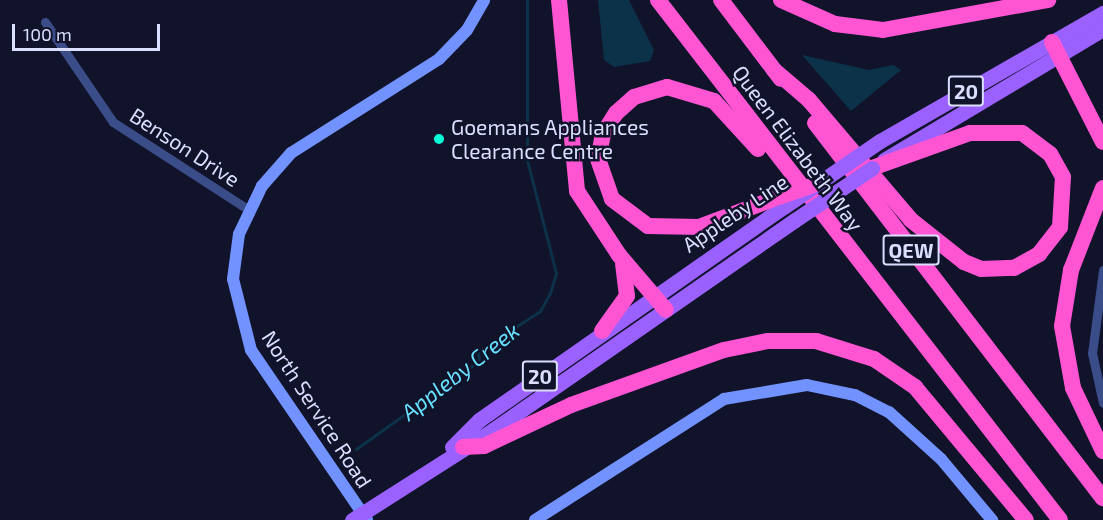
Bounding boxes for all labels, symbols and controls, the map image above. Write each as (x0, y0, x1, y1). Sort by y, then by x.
scale bar (15, 12, 164, 50)
text: 100 m (23, 23, 72, 45)
street label: Queen Elizabeth Way (727, 60, 869, 236)
road number: 20 (946, 74, 986, 108)
street label: Benson Drive (125, 102, 245, 192)
place label: Goemans Appliances Clearance Centre (451, 114, 650, 164)
marker: Goemans Appliances Clearance Centre (432, 132, 446, 146)
street label: Appleby Line (677, 168, 793, 258)
road number: QEW (882, 233, 940, 267)
water label: Appleby Creek (396, 317, 524, 425)
street label: North Service Road (257, 326, 377, 492)
road number: 20 (520, 359, 560, 393)

